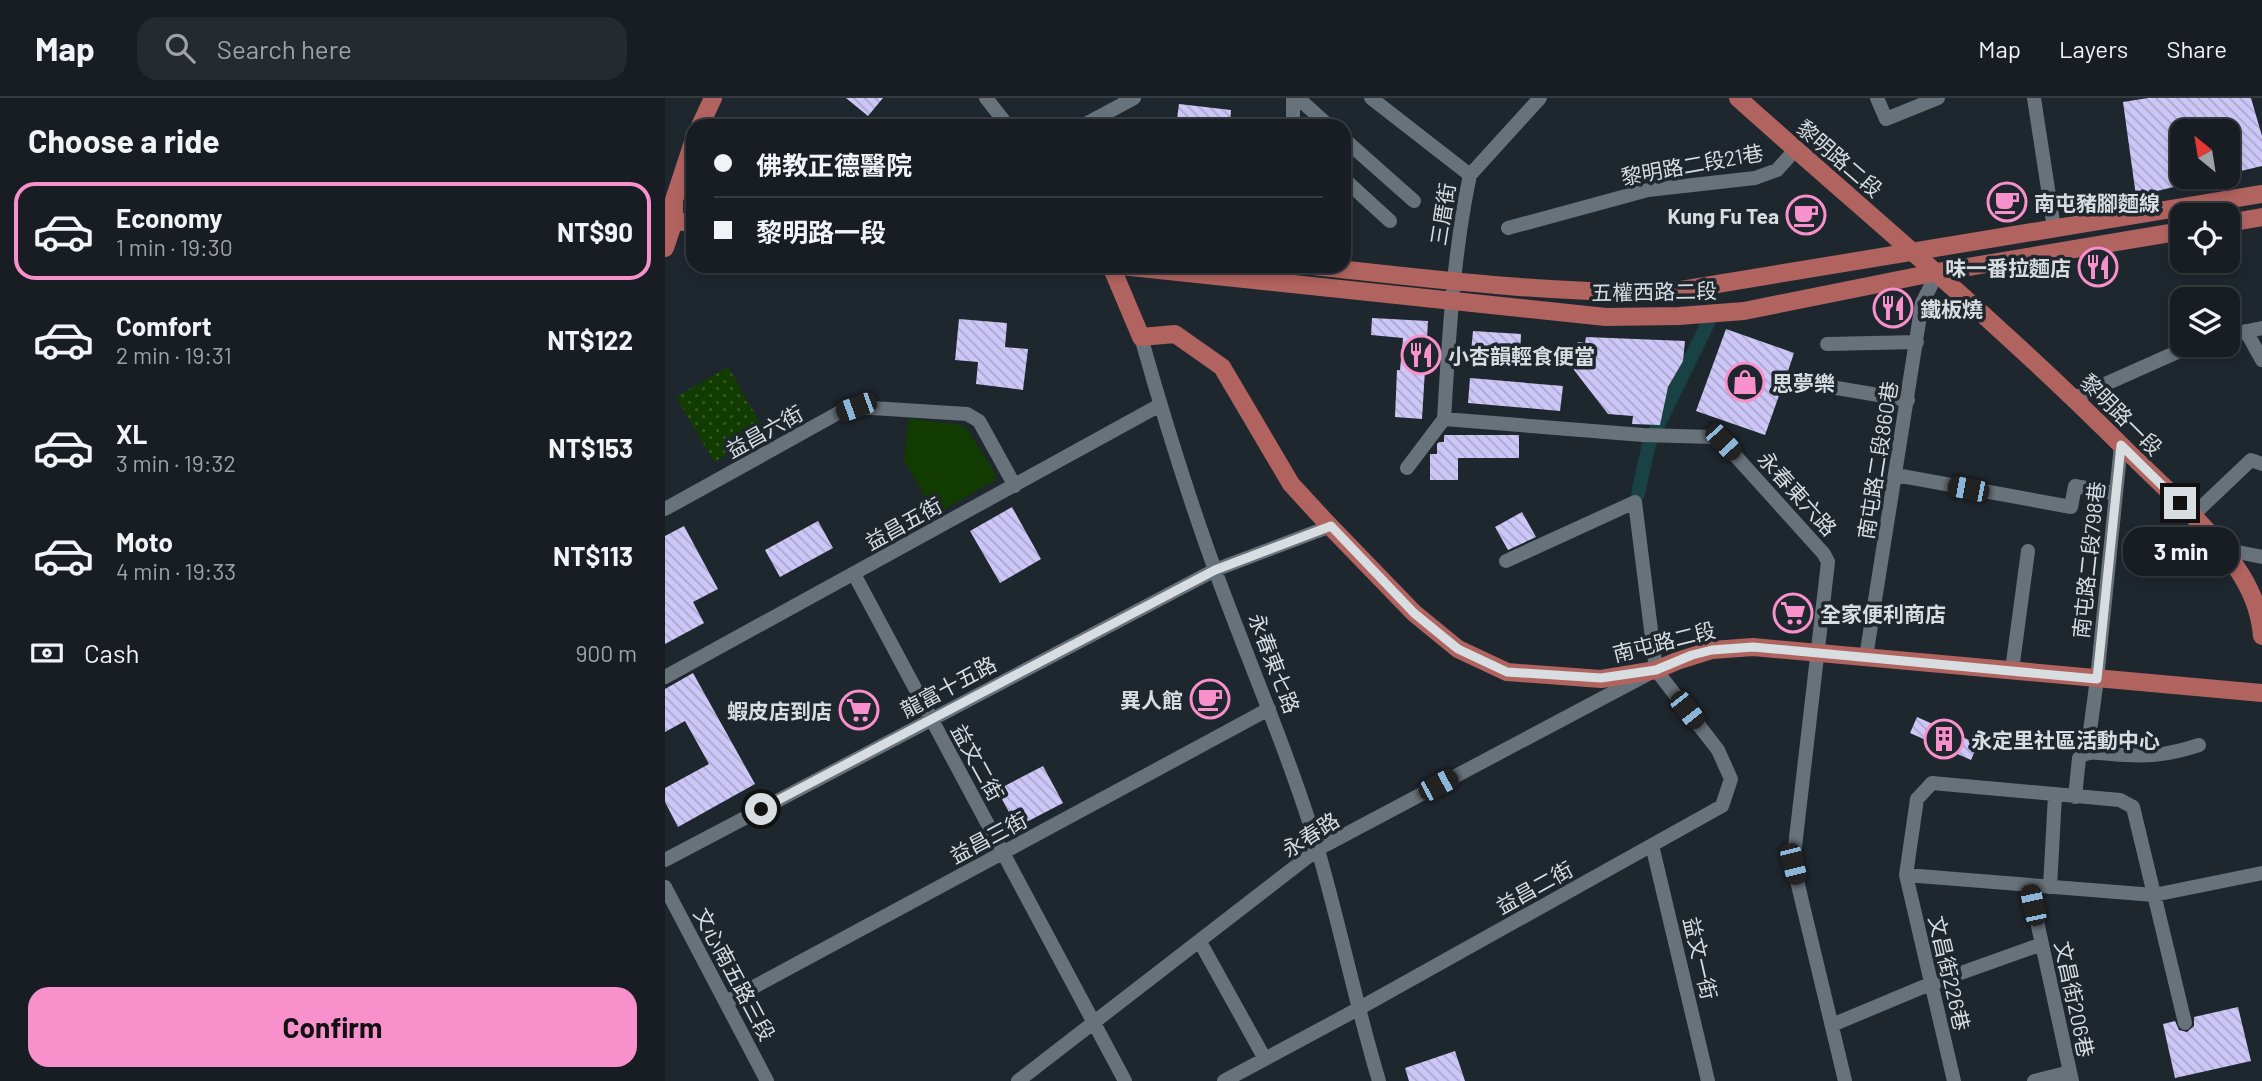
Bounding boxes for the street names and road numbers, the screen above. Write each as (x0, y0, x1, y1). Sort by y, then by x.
street label: 黎明路二段 (1792, 114, 1888, 202)
street label: 黎明路二段21巷 (1619, 139, 1765, 189)
street label: 三厝街 (1425, 181, 1459, 247)
street label: 五權西路二段 (1591, 277, 1717, 305)
street label: 黎明路一段 (2076, 368, 2168, 460)
street label: 南屯路二段860巷 (1852, 379, 1902, 541)
street label: 益昌六街 (721, 400, 807, 462)
street label: 永春東六路 (1754, 446, 1842, 540)
street label: 南屯路二段798巷 (2067, 480, 2109, 640)
street label: 益昌五街 (860, 492, 946, 554)
street label: 永春東七路 (1245, 610, 1305, 716)
street label: 南屯路二段 (1610, 616, 1718, 666)
street label: 龍富十五路 (896, 650, 1000, 722)
street label: 益文二街 (947, 719, 1009, 805)
street label: 益昌三街 (945, 806, 1031, 868)
street label: 永春路 (1277, 806, 1343, 862)
street label: 益昌二街 (1491, 856, 1577, 918)
street label: 文心南五路三段 (689, 903, 781, 1045)
street label: 文昌街226巷 (1925, 913, 1975, 1033)
street label: 益文一街 (1679, 914, 1723, 1002)
street label: 文昌街206巷 (2051, 939, 2099, 1059)

